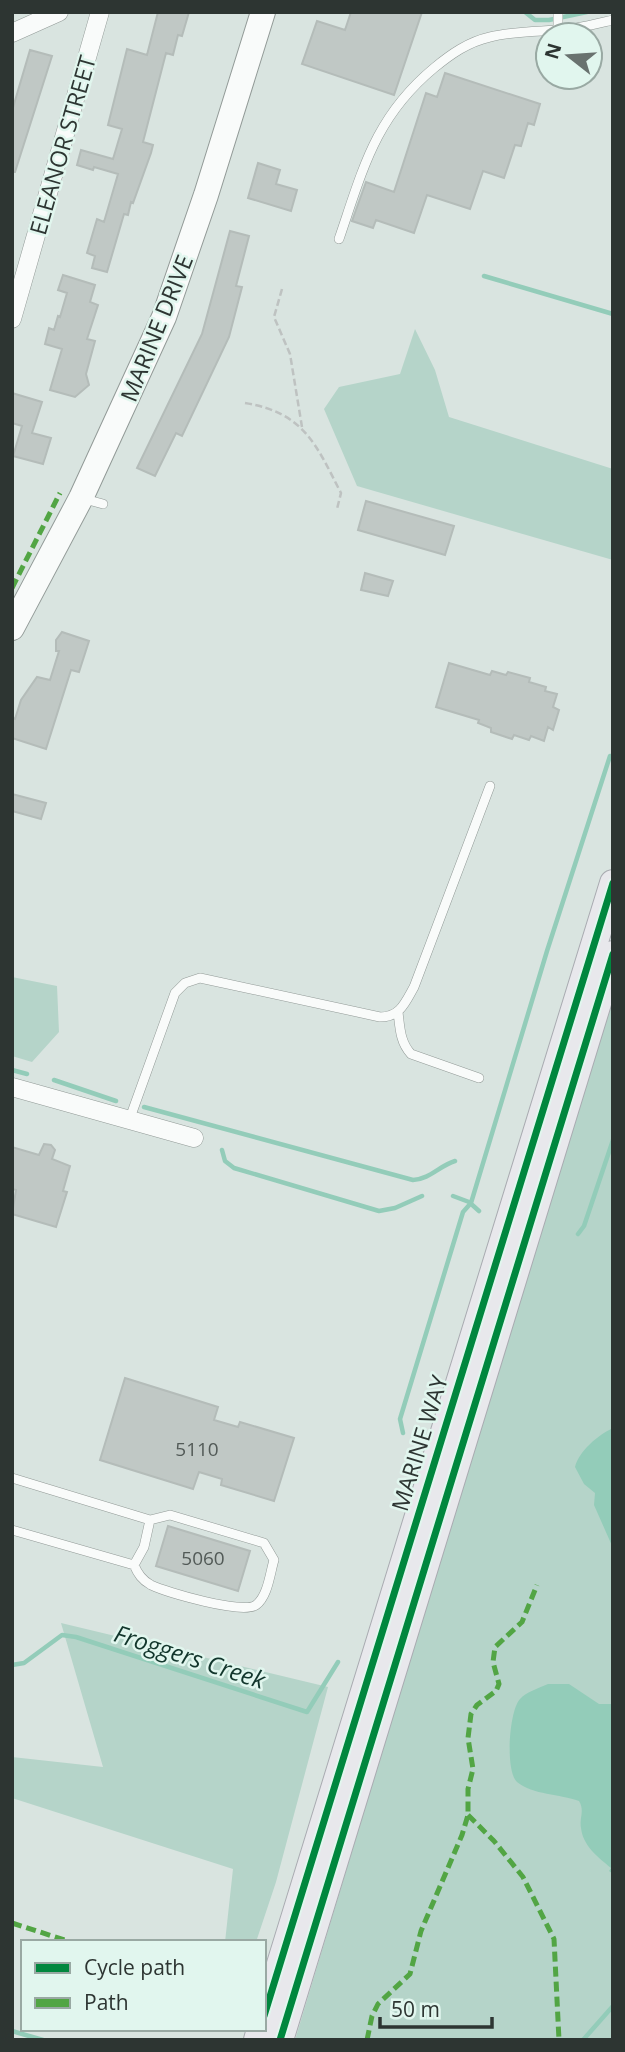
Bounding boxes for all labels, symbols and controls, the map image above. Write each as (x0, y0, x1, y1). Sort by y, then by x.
north arrow (534, 21, 604, 91)
text: N (538, 40, 567, 62)
street label: ELEANOR STREET (21, 51, 103, 238)
street label: MARINE DRIVE (112, 250, 200, 406)
street label: MARINE WAY (383, 1371, 455, 1515)
house number: 5110 (175, 1436, 219, 1462)
house number: 5060 (181, 1545, 225, 1571)
water label: Froggers Creek (110, 1616, 271, 1696)
legend (21, 1940, 266, 2031)
text: Cycle path (84, 1953, 185, 1981)
scale bar (380, 1986, 492, 2030)
text: Path (84, 1988, 129, 2016)
text: 50 m (391, 1995, 440, 2023)

